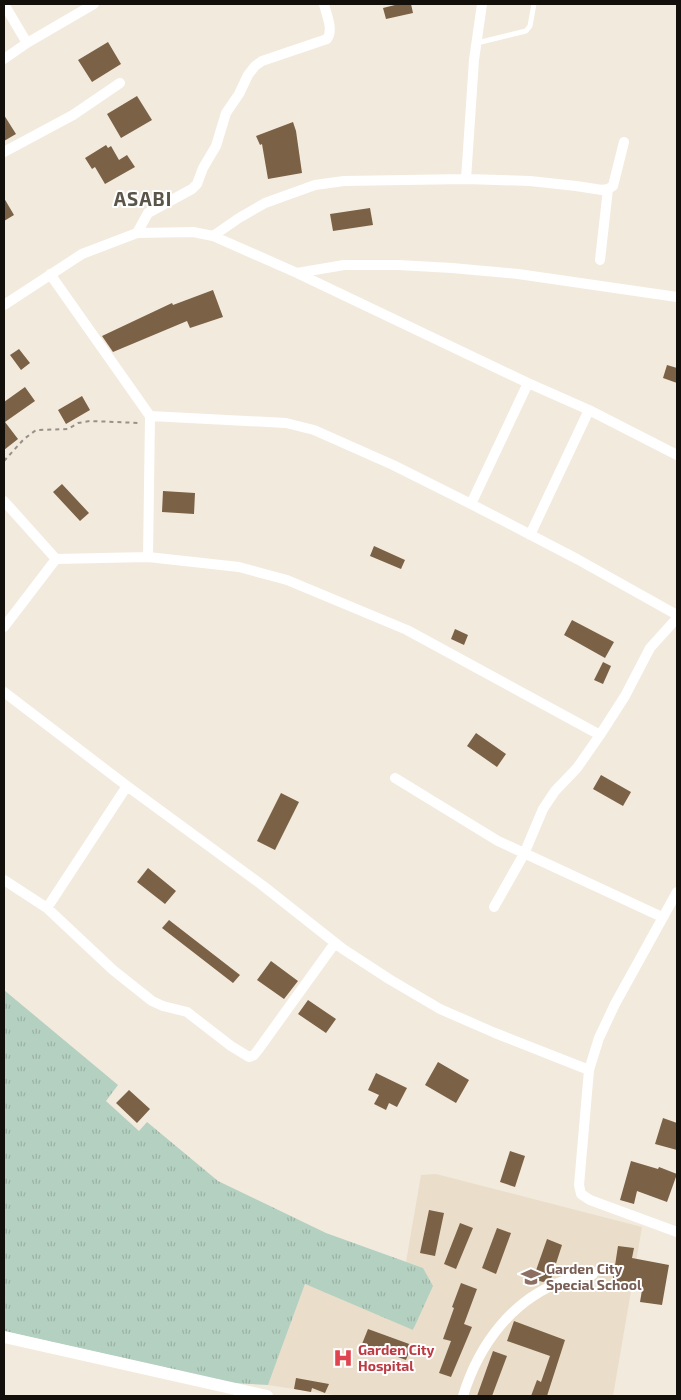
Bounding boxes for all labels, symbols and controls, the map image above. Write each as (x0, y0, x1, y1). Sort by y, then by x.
district label: ASABI (114, 187, 172, 210)
place label: Garden City Special School (546, 1260, 642, 1293)
school or university icon: Garden City Special School (520, 1266, 542, 1288)
place label: Garden City Hospital (358, 1341, 434, 1374)
hospital icon: Garden City Hospital (332, 1347, 354, 1369)

